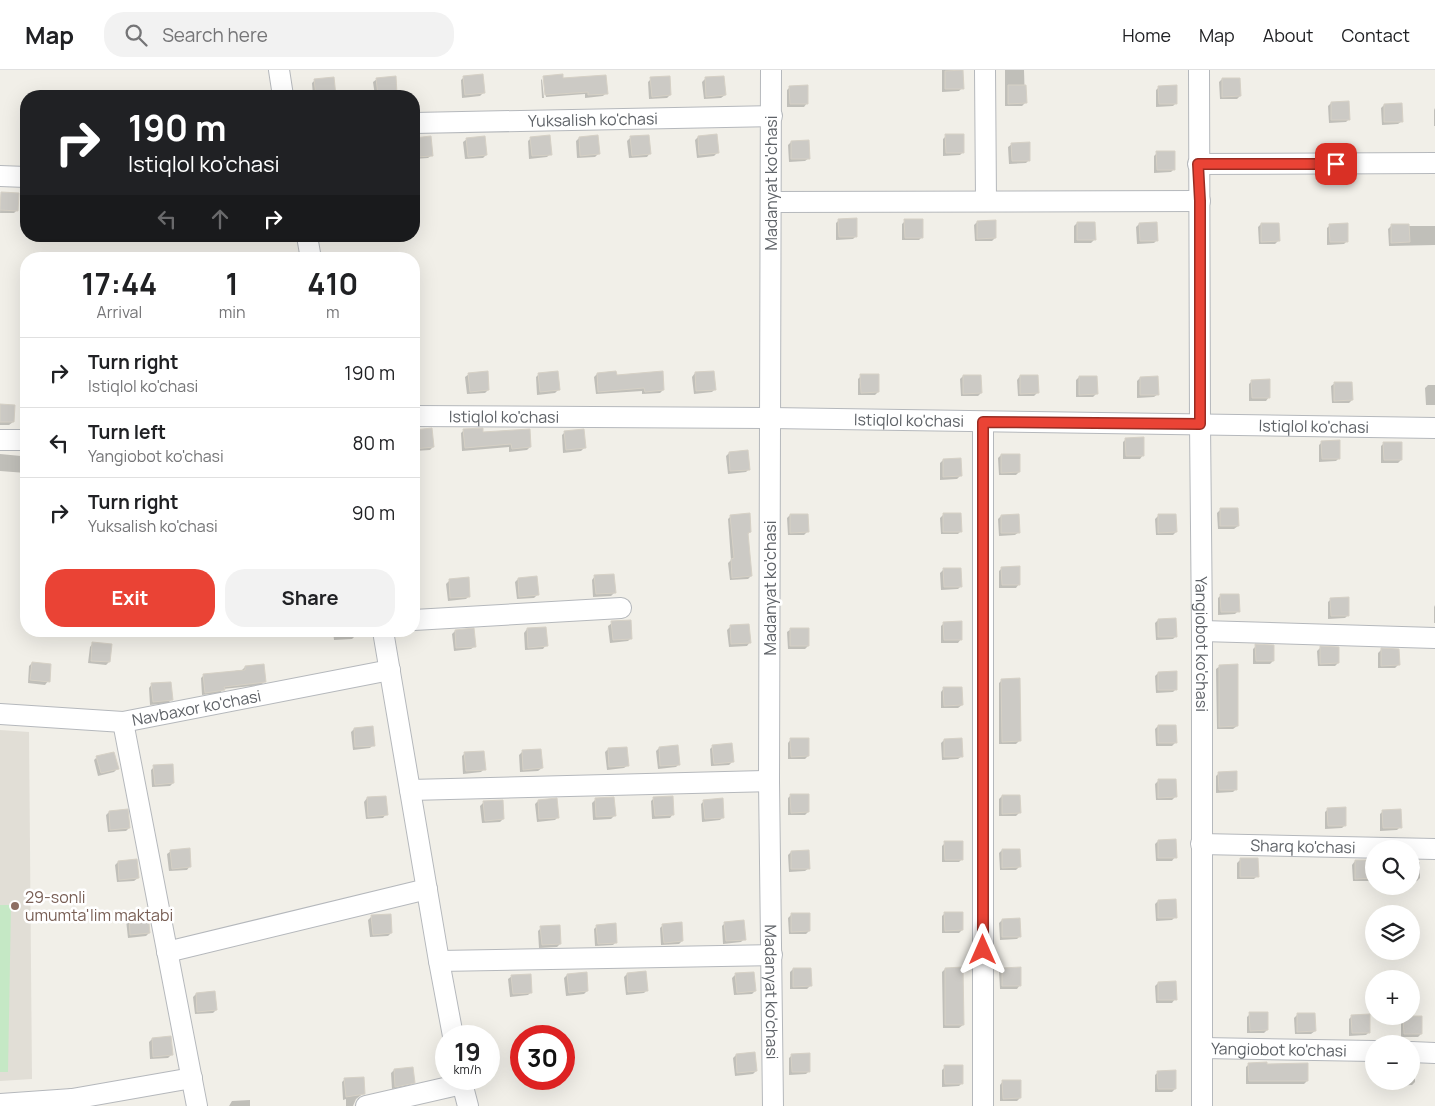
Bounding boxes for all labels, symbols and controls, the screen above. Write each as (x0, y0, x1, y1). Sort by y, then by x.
search box (104, 12, 454, 57)
text: Map (25, 18, 74, 51)
icon: search (122, 21, 150, 49)
text: Search here (162, 22, 268, 48)
text: Home (1122, 23, 1171, 47)
text: Map (1199, 23, 1235, 47)
text: About (1263, 23, 1313, 47)
text: Contact (1341, 23, 1410, 47)
text: 190 m (128, 104, 227, 152)
street label: Yuksalish ko'chasi (528, 107, 658, 132)
icon: right (45, 110, 110, 175)
street label: Madanyat ko'chasi (760, 116, 782, 250)
pin (1315, 143, 1357, 185)
text: Istiqlol ko'chasi (128, 149, 280, 179)
icon: arrive (1322, 150, 1350, 178)
icon: left (153, 205, 181, 233)
icon: ahead (206, 205, 234, 233)
icon: right (259, 205, 287, 233)
text: 17:44 (82, 263, 157, 304)
text: 1 (226, 263, 239, 304)
text: 410 (307, 263, 358, 304)
text: Arrival (97, 301, 142, 323)
text: min (219, 301, 246, 323)
text: m (326, 301, 340, 323)
text: Turn right (88, 349, 178, 375)
icon: right (45, 359, 73, 387)
text: 190 m (344, 360, 395, 386)
text: Istiqlol ko'chasi (88, 375, 198, 397)
street label: Istiqlol ko'chasi (449, 405, 559, 428)
street label: Istiqlol ko'chasi (854, 408, 964, 432)
street label: Istiqlol ko'chasi (1259, 414, 1369, 438)
text: Turn left (88, 419, 166, 445)
icon: left (45, 429, 73, 457)
text: 80 m (352, 430, 395, 456)
text: Yangiobot ko'chasi (88, 445, 224, 467)
text: Turn right (88, 489, 178, 515)
icon: right (45, 499, 73, 527)
text: 90 m (352, 500, 395, 526)
text: Yuksalish ko'chasi (88, 515, 218, 537)
street label: Madanyat ko'chasi (759, 521, 781, 655)
button: Exit (45, 569, 215, 627)
button: Share (225, 569, 395, 627)
street label: Yangiobot ko'chasi (1190, 576, 1213, 712)
street label: Navbaxor ko'chasi (130, 684, 263, 731)
street label: Sharq ko'chasi (1250, 834, 1356, 858)
map controls (1365, 840, 1420, 1090)
button: search (1365, 840, 1420, 895)
place label: 29-sonli umumta'lim maktabi (25, 886, 173, 926)
marker: 29-sonli umumta'lim maktabi (9, 900, 21, 912)
button: layers (1365, 905, 1420, 960)
position arrow (956, 923, 1008, 975)
street label: Madanyat ko'chasi (760, 924, 783, 1060)
button: + (1365, 970, 1420, 1025)
speed limit sign: 30 (510, 1025, 575, 1090)
text: 19 (454, 1034, 481, 1069)
button: − (1365, 1035, 1420, 1090)
street label: Yangiobot ko'chasi (1211, 1037, 1347, 1062)
text: km/h (454, 1061, 481, 1078)

